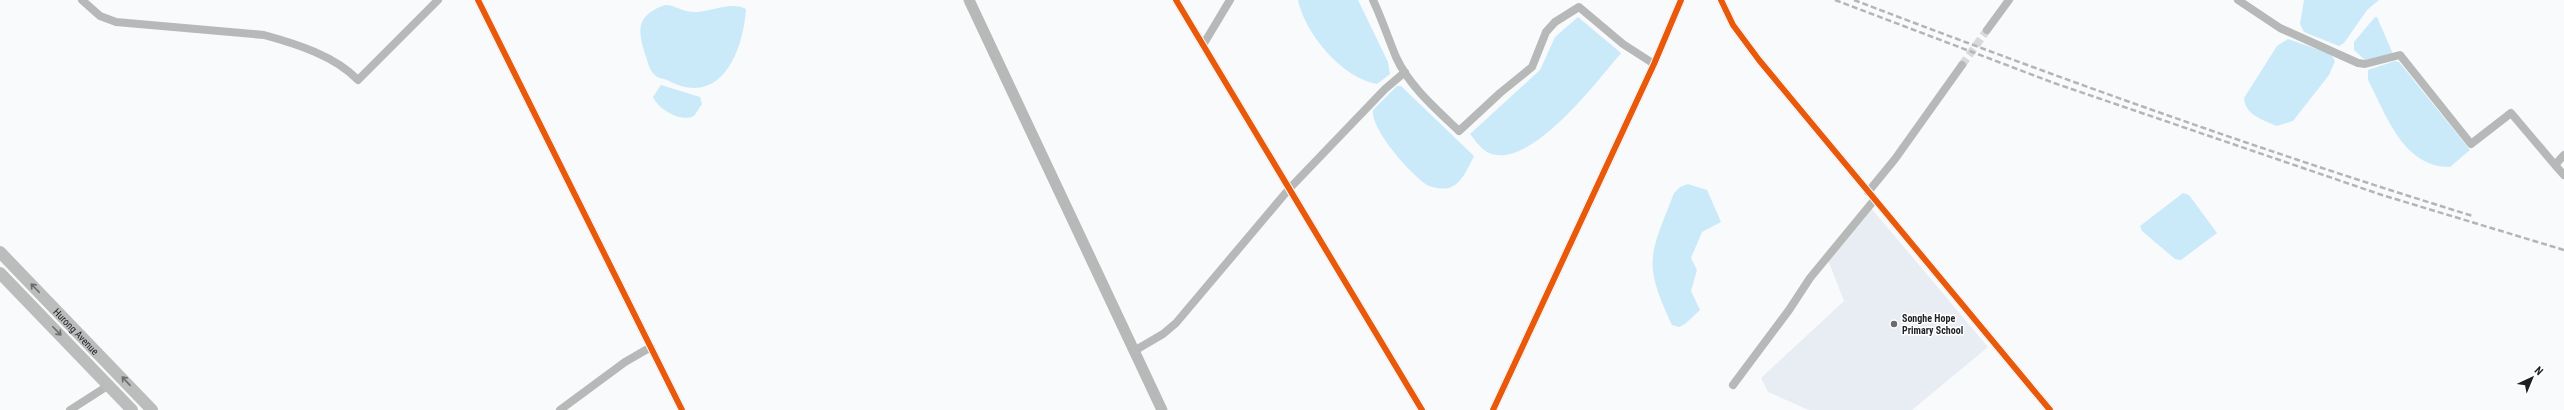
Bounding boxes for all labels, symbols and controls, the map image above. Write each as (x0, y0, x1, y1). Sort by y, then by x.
one-way arrow (30, 283, 40, 293)
street label: Hurong Avenue (51, 306, 101, 357)
place label: Songhe Hope Primary School (1902, 313, 1963, 336)
marker: Songhe Hope Primary School (1889, 319, 1899, 329)
one-way arrow (52, 326, 61, 336)
north arrow (2512, 358, 2552, 398)
text: N (2532, 364, 2546, 378)
one-way arrow (121, 376, 131, 386)

